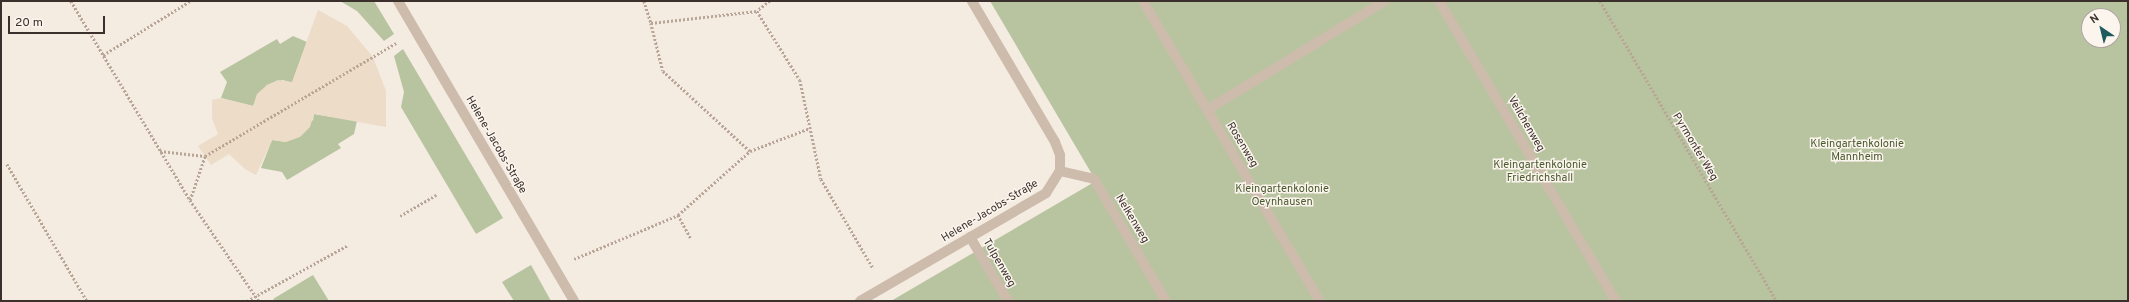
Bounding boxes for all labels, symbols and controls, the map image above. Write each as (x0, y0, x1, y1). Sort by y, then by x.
scale bar (10, 8, 107, 34)
north arrow (2081, 8, 2121, 48)
text: N (2087, 11, 2102, 27)
text: 20 m (15, 15, 43, 31)
street label: Helene-Jacobs-Straße (463, 94, 529, 196)
street label: Veilchenweg (1505, 94, 1547, 154)
street label: Pyrmonter Weg (1669, 110, 1721, 184)
street label: Rosenweg (1223, 120, 1261, 170)
park label: Kleingartenkolonie Mannheim (1810, 138, 1904, 164)
park label: Kleingartenkolonie Friedrichshall (1493, 159, 1587, 185)
street label: Helene-Jacobs-Straße (939, 177, 1041, 245)
park label: Kleingartenkolonie Oeynhausen (1235, 183, 1329, 209)
street label: Nelkenweg (1112, 192, 1152, 246)
street label: Tulpenweg (980, 236, 1018, 290)

